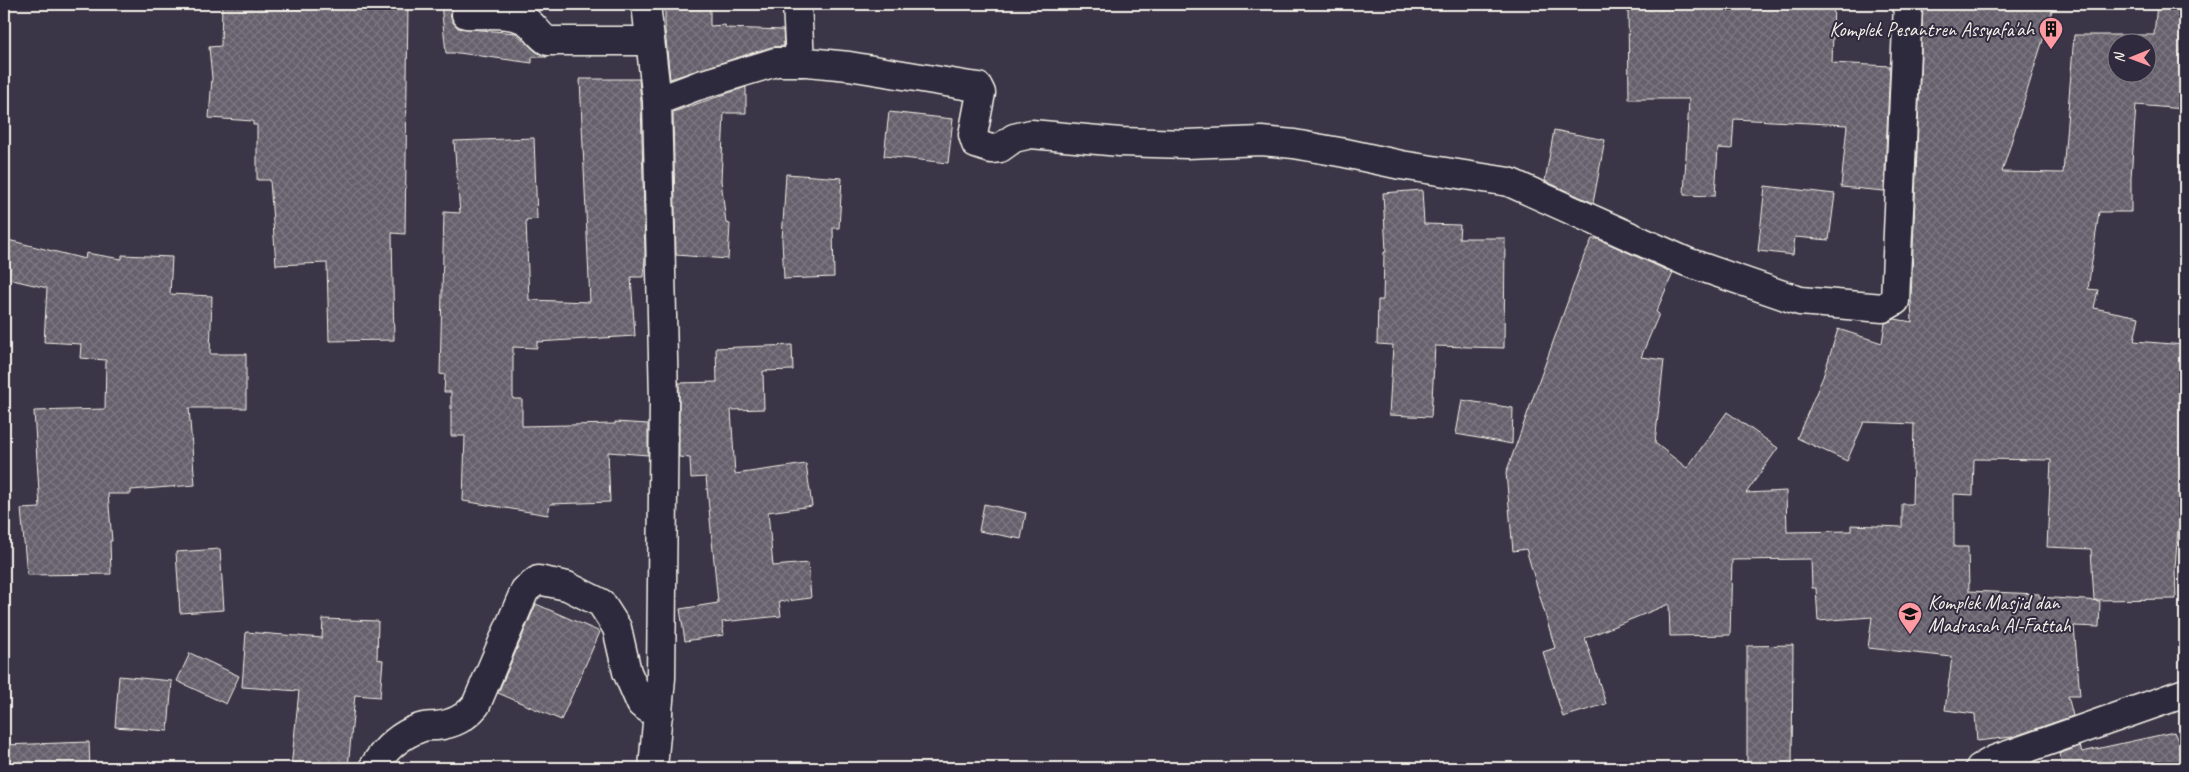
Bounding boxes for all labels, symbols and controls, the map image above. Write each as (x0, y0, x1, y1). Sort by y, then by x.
building icon: Komplek Pesantren Assyafa'ah (2038, 16, 2064, 50)
place label: Komplek Pesantren Assyafa'ah (1829, 17, 2036, 42)
north arrow (2106, 32, 2156, 82)
text: N (2111, 51, 2128, 63)
place label: Komplek Masjid dan Madrasah Al-Fattah (1928, 590, 2072, 638)
school or university icon: Komplek Masjid dan Madrasah Al-Fattah (1897, 601, 1923, 635)

